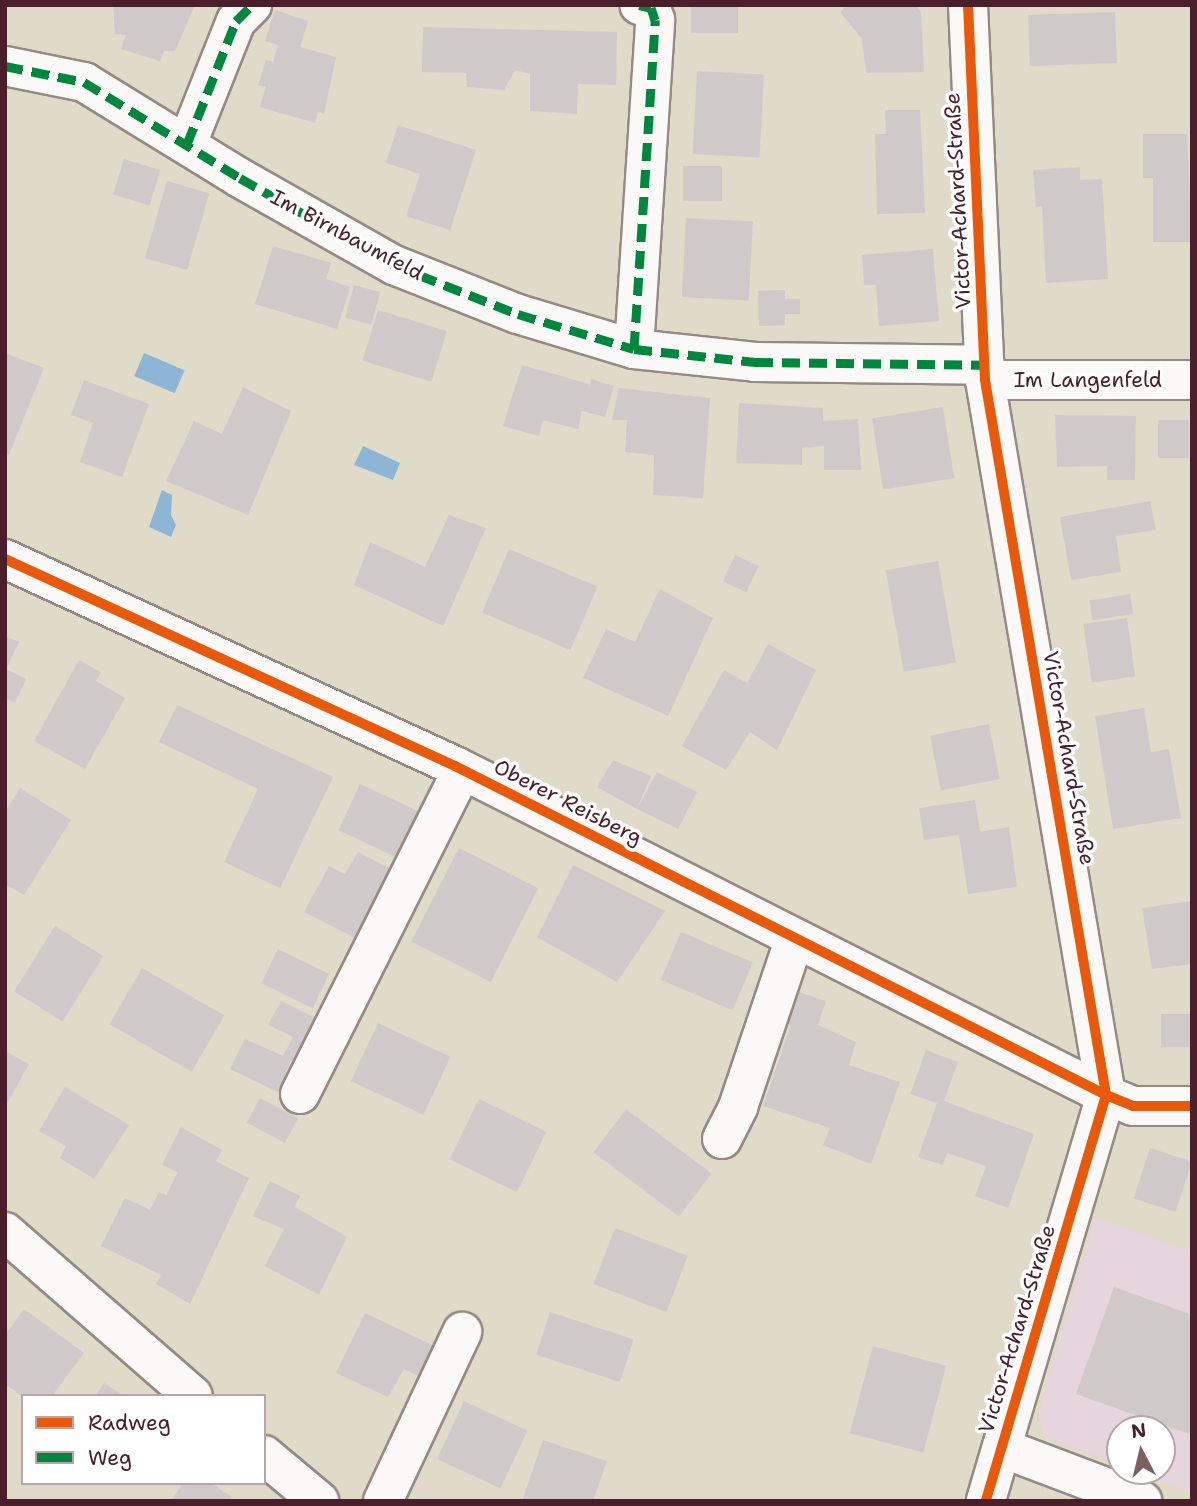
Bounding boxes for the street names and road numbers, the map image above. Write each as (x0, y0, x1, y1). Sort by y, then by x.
street label: Victor-Achard-Straße (940, 92, 976, 310)
street label: Im Birnbaumfeld (266, 184, 428, 286)
street label: Im Langenfeld (1014, 367, 1162, 393)
street label: Victor-Achard-Straße (1038, 649, 1100, 867)
street label: Oberer Reisberg (490, 754, 646, 850)
street label: Victor-Achard-Straße (973, 1222, 1061, 1436)

